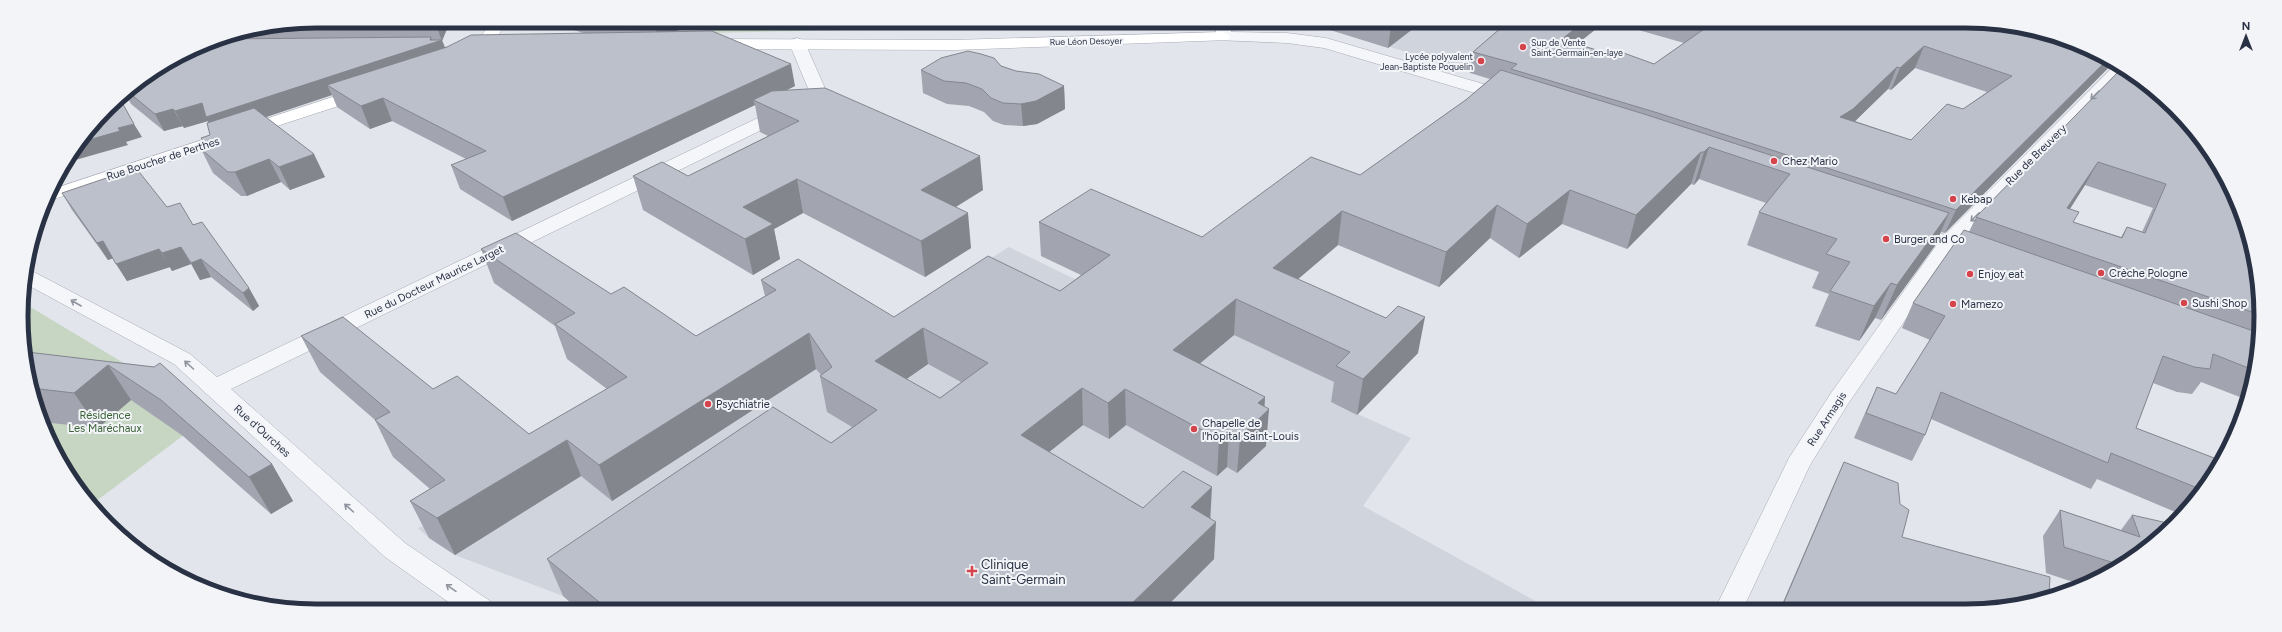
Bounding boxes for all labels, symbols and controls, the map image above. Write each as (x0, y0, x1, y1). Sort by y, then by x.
north arrow (2226, 16, 2266, 56)
text: N (2242, 20, 2250, 33)
street label: Rue Léon Desoyer (1049, 35, 1123, 47)
place label: Sup de Vente Saint-Germain-en-laye (1531, 37, 1623, 58)
marker: Sup de Vente Saint-Germain-en-laye (1518, 42, 1528, 52)
place label: Lycée polyvalent Jean-Baptiste Poquelin (1380, 51, 1474, 72)
marker: Lycée polyvalent Jean-Baptiste Poquelin (1476, 56, 1486, 66)
one-way arrow (2090, 90, 2100, 100)
street label: Rue de Breuvery (2003, 122, 2069, 188)
street label: Rue Boucher de Perthes (105, 135, 221, 183)
place label: Chez Mario (1782, 155, 1838, 168)
marker: Chez Mario (1769, 156, 1779, 166)
place label: Kebap (1961, 193, 1993, 206)
marker: Kebap (1948, 194, 1958, 204)
one-way arrow (1970, 212, 1979, 222)
place label: Burger and Co (1894, 233, 1965, 246)
marker: Burger and Co (1881, 234, 1891, 244)
street label: Rue du Docteur Maurice Larget (362, 243, 506, 321)
place label: Crèche Pologne (2109, 267, 2188, 280)
place label: Enjoy eat (1978, 268, 2024, 281)
marker: Crèche Pologne (2096, 268, 2106, 278)
marker: Enjoy eat (1965, 269, 1975, 279)
place label: Sushi Shop (2192, 297, 2248, 310)
place label: Mamezo (1961, 298, 2003, 311)
marker: Sushi Shop (2179, 298, 2189, 308)
one-way arrow (70, 299, 82, 306)
marker: Mamezo (1948, 299, 1958, 309)
one-way arrow (184, 361, 194, 370)
street label: Rue Armagis (1805, 389, 1849, 449)
place label: Psychiatrie (716, 398, 770, 411)
marker: Psychiatrie (703, 399, 713, 409)
street label: Rue d'Ourches (231, 402, 293, 460)
park label: Résidence Les Maréchaux (68, 409, 142, 435)
place label: Chapelle de l'hôpital Saint-Louis (1202, 417, 1299, 443)
marker: Chapelle de l'hôpital Saint-Louis (1189, 424, 1199, 434)
one-way arrow (343, 504, 354, 513)
place label: Clinique Saint-Germain (981, 557, 1066, 587)
marker: Clinique Saint-Germain (966, 565, 978, 577)
one-way arrow (445, 584, 456, 592)

